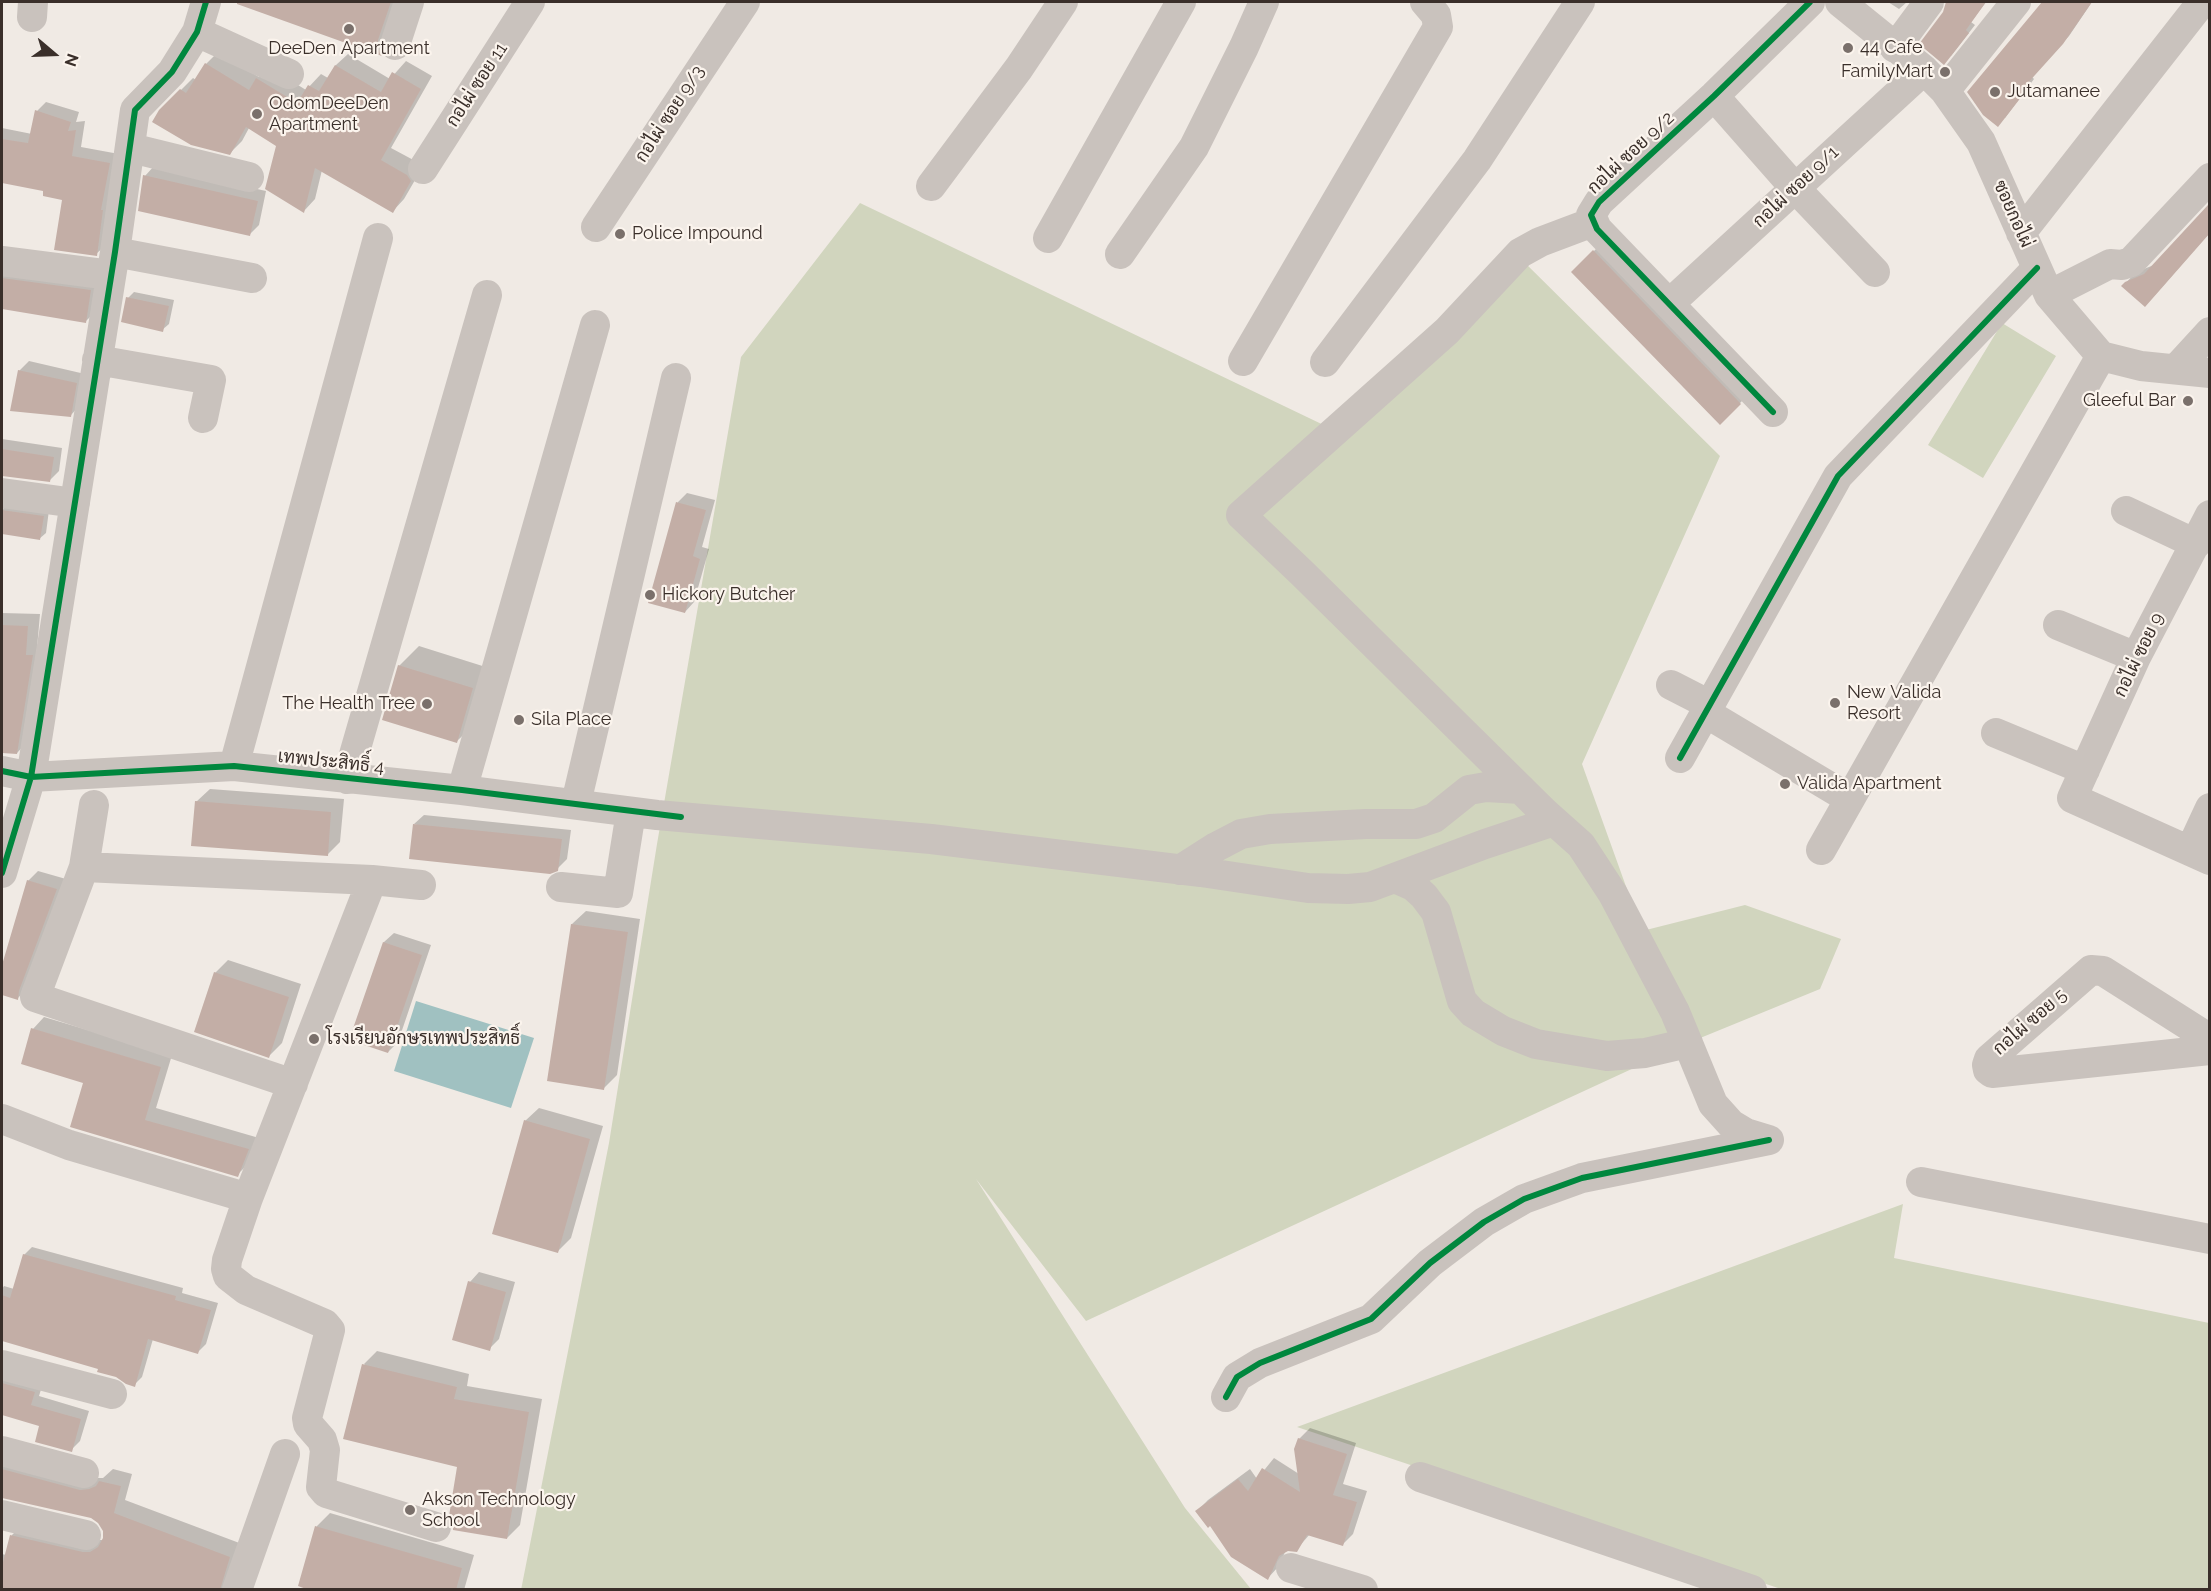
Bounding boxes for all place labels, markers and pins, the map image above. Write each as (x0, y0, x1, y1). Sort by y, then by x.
marker: DeeDen Apartment (342, 22, 356, 36)
place label: 44 Cafe (1860, 37, 1923, 59)
place label: DeeDen Apartment (268, 38, 430, 60)
marker: 44 Cafe (1841, 41, 1855, 55)
place label: FamilyMart (1841, 61, 1933, 83)
marker: FamilyMart (1938, 65, 1952, 79)
place label: Jutamanee (2007, 81, 2100, 103)
marker: Jutamanee (1988, 85, 2002, 99)
place label: OdomDeeDen Apartment (269, 93, 389, 136)
marker: OdomDeeDen Apartment (250, 107, 264, 121)
place label: Police Impound (632, 223, 763, 245)
marker: Police Impound (613, 227, 627, 241)
place label: Gleeful Bar (2083, 390, 2176, 412)
marker: Gleeful Bar (2181, 394, 2195, 408)
place label: Hickory Butcher (662, 584, 795, 606)
marker: Hickory Butcher (643, 588, 657, 602)
place label: New Valida Resort (1847, 682, 1941, 724)
place label: The Health Tree (282, 693, 415, 715)
marker: New Valida Resort (1828, 696, 1842, 710)
marker: The Health Tree (420, 697, 434, 711)
place label: Sila Place (531, 709, 611, 731)
marker: Sila Place (512, 713, 526, 727)
place label: Valida Apartment (1797, 773, 1941, 795)
marker: Valida Apartment (1778, 777, 1792, 791)
place label: โรงเรียนอักษรเทพประสิทธิ์ (326, 1028, 520, 1050)
marker: โรงเรียนอักษรเทพประสิทธิ์ (307, 1032, 321, 1046)
place label: Akson Technology School (422, 1489, 576, 1532)
marker: Akson Technology School (403, 1503, 417, 1517)

